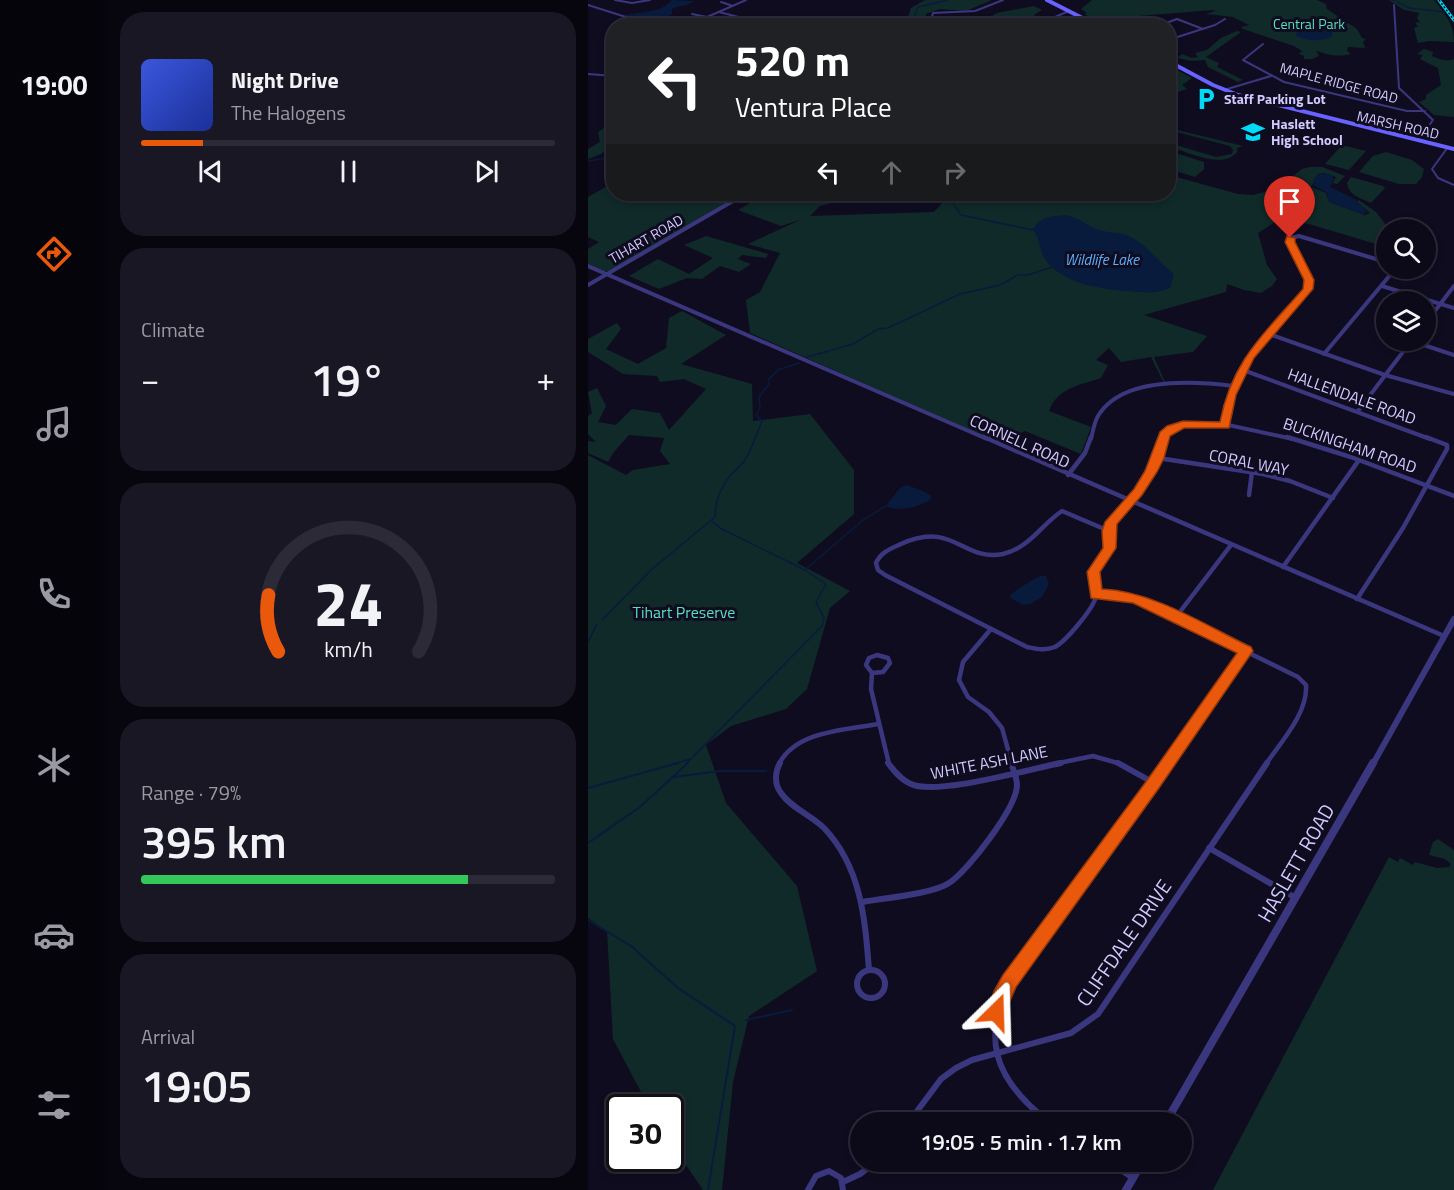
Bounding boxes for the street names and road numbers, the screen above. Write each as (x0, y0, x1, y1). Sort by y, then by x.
street label: MAPLE RIDGE ROAD (1278, 57, 1401, 108)
street label: MARSH ROAD (1355, 105, 1441, 144)
street label: TIHART ROAD (605, 209, 687, 268)
street label: HALLENDALE ROAD (1284, 362, 1420, 430)
street label: CORNELL ROAD (966, 408, 1074, 474)
street label: BUCKINGHAM ROAD (1280, 411, 1420, 479)
street label: CORAL WAY (1207, 443, 1291, 482)
street label: WHITE ASH LANE (928, 739, 1050, 785)
street label: HASLETT ROAD (1249, 798, 1342, 928)
street label: CLIFFDALE DRIVE (1068, 873, 1179, 1013)

